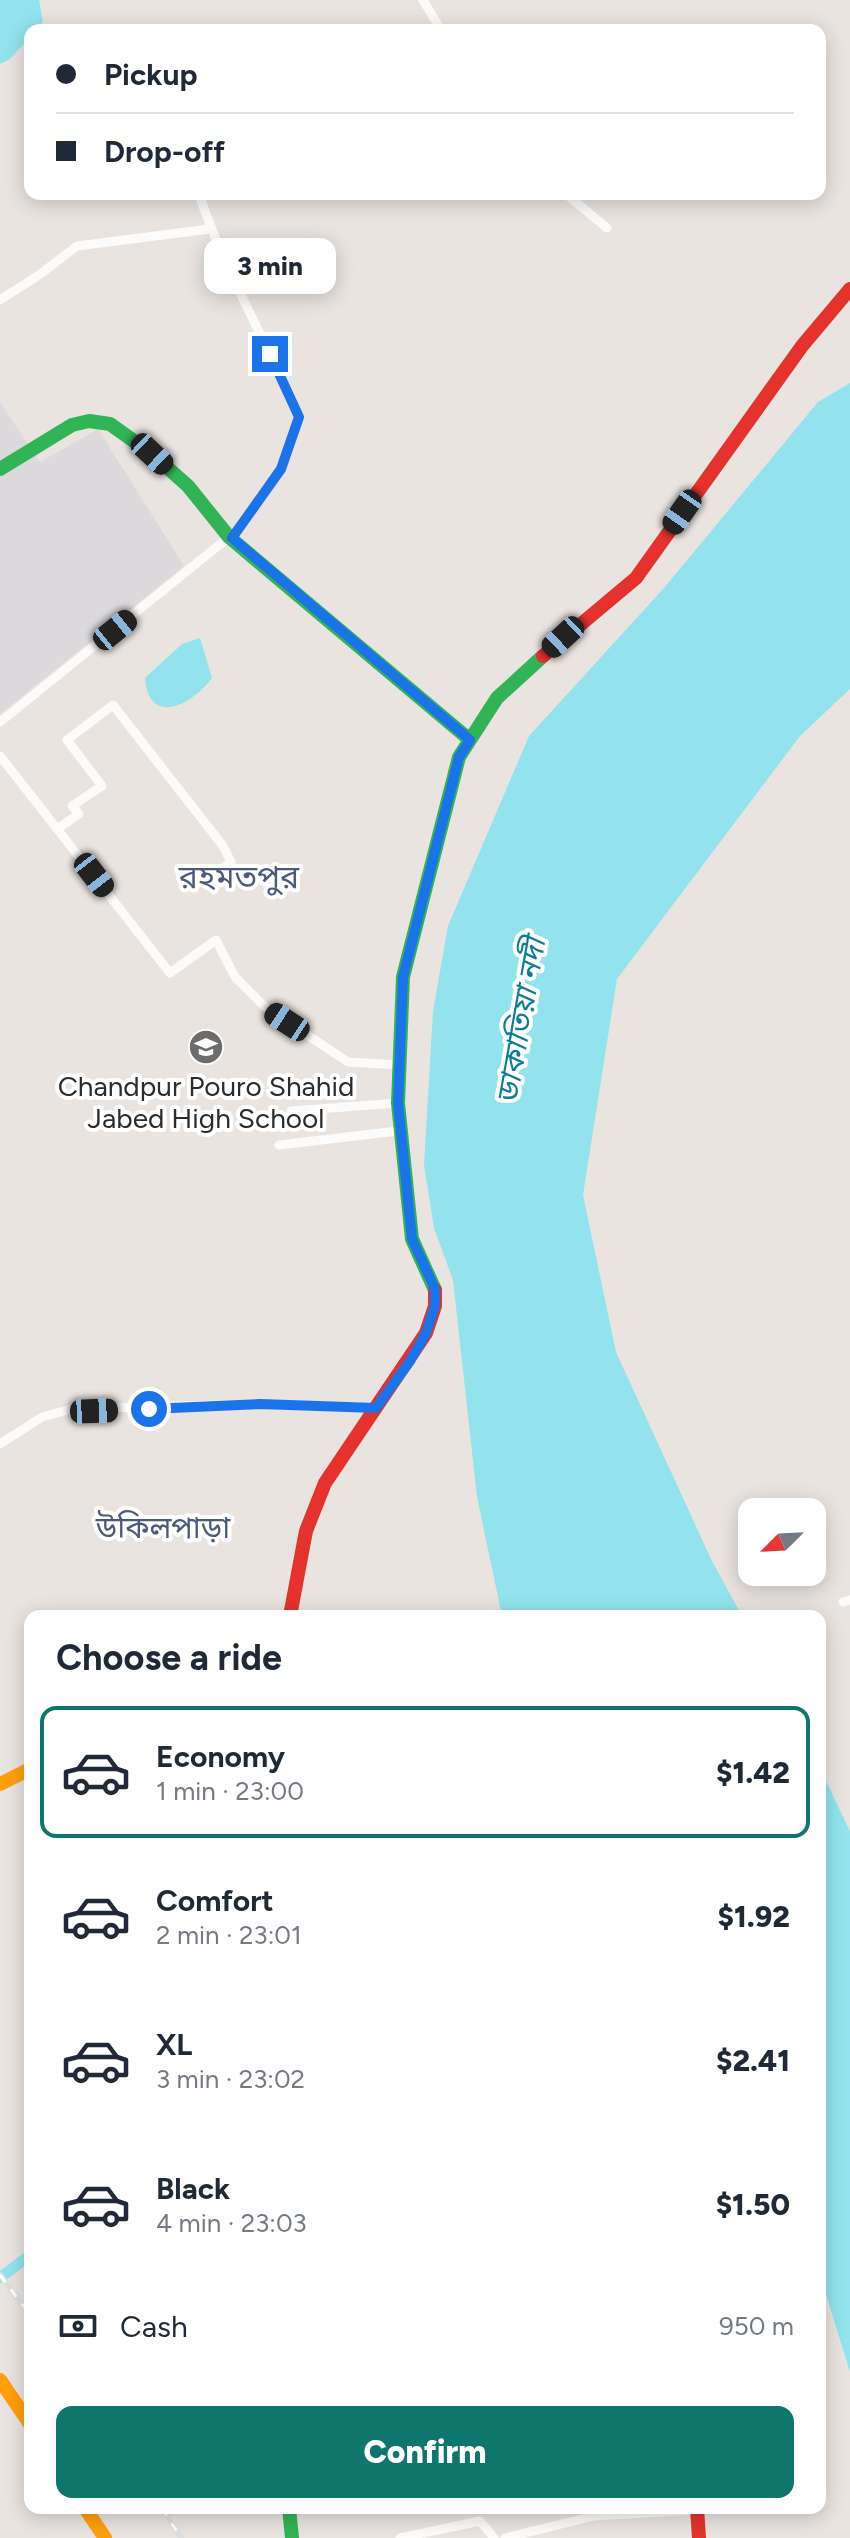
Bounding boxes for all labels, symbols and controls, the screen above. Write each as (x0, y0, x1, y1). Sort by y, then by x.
text: Pickup (104, 56, 198, 93)
text: Drop-off (104, 133, 225, 170)
callout: 3 min (204, 238, 336, 294)
text: 3 min (237, 250, 303, 282)
route end (252, 336, 288, 372)
car (126, 429, 178, 479)
car (658, 485, 706, 539)
car (89, 606, 141, 654)
car (537, 612, 589, 662)
car (70, 849, 118, 901)
district label: রহমতপুর (178, 858, 300, 896)
water label: ডাকাতিয়া নদী (488, 930, 554, 1107)
car (260, 999, 314, 1045)
school or university icon: Chandpur Pouro Shahid Jabed High School (187, 1028, 225, 1066)
place label: Chandpur Pouro Shahid Jabed High School (58, 1069, 354, 1135)
route start (131, 1391, 167, 1427)
car (70, 1398, 118, 1424)
north arrow (738, 1498, 826, 1586)
map controls (738, 1498, 826, 1586)
district label: উকিলপাড়া (95, 1509, 231, 1546)
text: Choose a ride (56, 1636, 282, 1679)
icon: car (60, 1736, 132, 1808)
text: Economy (156, 1738, 285, 1775)
text: $1.42 (716, 1754, 790, 1791)
text: 1 min · 23:00 (156, 1775, 304, 1807)
icon: car (60, 1880, 132, 1952)
text: Comfort (156, 1882, 274, 1919)
text: $1.92 (717, 1898, 790, 1935)
text: 2 min · 23:01 (156, 1919, 302, 1951)
icon: car (60, 2024, 132, 2096)
text: XL (156, 2026, 192, 2063)
text: $2.41 (716, 2042, 790, 2079)
text: 3 min · 23:02 (156, 2063, 305, 2095)
icon: car (60, 2168, 132, 2240)
text: Black (156, 2170, 230, 2207)
text: $1.50 (716, 2186, 790, 2223)
text: 4 min · 23:03 (156, 2207, 307, 2239)
icon: cash (56, 2304, 100, 2348)
text: Cash (120, 2308, 188, 2345)
text: 950 m (719, 2310, 794, 2342)
button: Confirm (56, 2406, 794, 2498)

